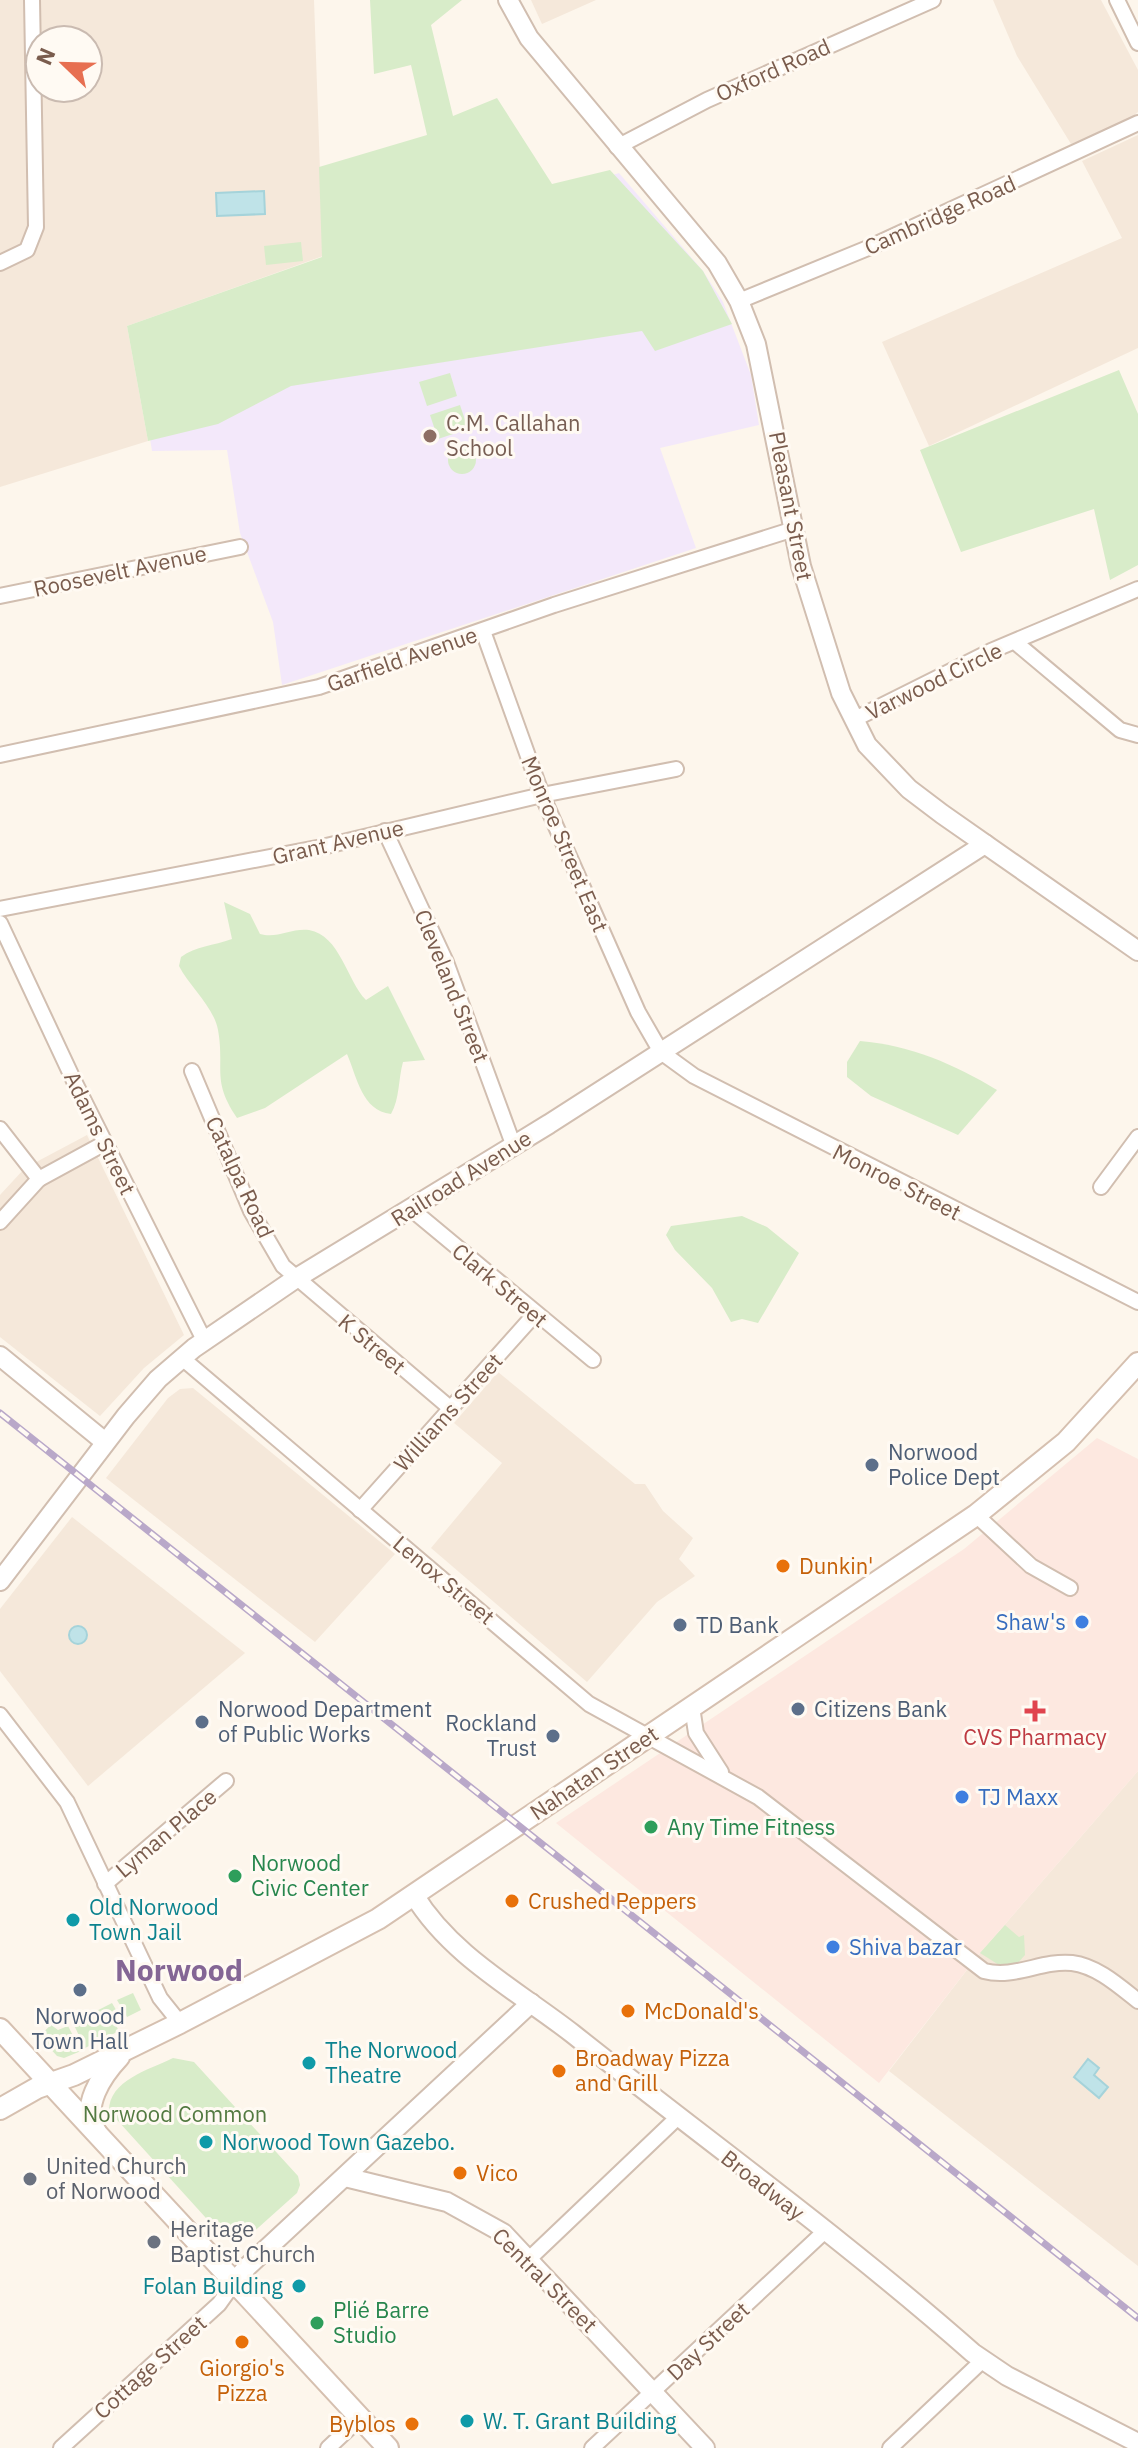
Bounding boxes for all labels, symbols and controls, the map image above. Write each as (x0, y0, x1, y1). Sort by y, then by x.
north arrow (24, 24, 104, 104)
street label: Oxford Road (711, 31, 835, 108)
text: N (29, 43, 62, 69)
street label: Cambridge Road (859, 168, 1020, 261)
place label: C.M. Callahan School (446, 408, 580, 462)
marker: C.M. Callahan School (421, 427, 439, 445)
street label: Pleasant Street (763, 429, 820, 583)
street label: Roosevelt Avenue (31, 538, 209, 603)
street label: Garfield Avenue (323, 619, 481, 698)
street label: Varwood Circle (861, 635, 1007, 726)
street label: Monroe Street East (515, 751, 616, 936)
street label: Grant Avenue (269, 812, 406, 871)
street label: Cleveland Street (409, 905, 496, 1067)
street label: Adams Street (58, 1066, 143, 1199)
street label: Catalpa Road (200, 1111, 281, 1242)
street label: Railroad Avenue (385, 1123, 536, 1232)
street label: Monroe Street (828, 1137, 966, 1226)
street label: Clark Street (446, 1236, 554, 1333)
street label: K Street (333, 1307, 412, 1380)
street label: Williams Street (387, 1346, 508, 1477)
place label: Norwood Police Dept (888, 1437, 1000, 1491)
marker: Norwood Police Dept (863, 1456, 881, 1474)
street label: Lenox Street (387, 1529, 501, 1631)
place label: Dunkin' (799, 1551, 873, 1580)
marker: Dunkin' (774, 1557, 792, 1575)
place label: Shaw's (996, 1607, 1066, 1636)
place label: TD Bank (696, 1610, 779, 1639)
marker: Shaw's (1073, 1613, 1091, 1631)
marker: TD Bank (671, 1616, 689, 1634)
place label: Norwood Department of Public Works (218, 1694, 432, 1748)
place label: Citizens Bank (814, 1694, 947, 1723)
marker: Citizens Bank (789, 1700, 807, 1718)
marker: CVS Pharmacy (1026, 1702, 1044, 1720)
place label: Rockland Trust (445, 1708, 537, 1762)
marker: Norwood Department of Public Works (193, 1713, 211, 1731)
street label: Nahatan Street (524, 1719, 664, 1826)
place label: CVS Pharmacy (963, 1722, 1107, 1751)
marker: Rockland Trust (544, 1727, 562, 1745)
street label: Lyman Place (109, 1782, 222, 1884)
place label: TJ Maxx (978, 1782, 1058, 1811)
marker: TJ Maxx (953, 1788, 971, 1806)
place label: Any Time Fitness (667, 1812, 836, 1841)
marker: Any Time Fitness (642, 1818, 660, 1836)
place label: Norwood Civic Center (251, 1848, 369, 1902)
marker: Norwood Civic Center (226, 1867, 244, 1885)
place label: Crushed Peppers (528, 1886, 697, 1915)
place label: Old Norwood Town Jail (89, 1892, 219, 1946)
marker: Crushed Peppers (503, 1892, 521, 1910)
marker: Old Norwood Town Jail (64, 1911, 82, 1929)
place label: Shiva bazar (849, 1932, 962, 1961)
marker: Shiva bazar (824, 1938, 842, 1956)
district label: Norwood (115, 1950, 243, 1989)
marker: Norwood Town Hall (71, 1981, 89, 1999)
place label: McDonald's (644, 1996, 759, 2025)
place label: Norwood Town Hall (31, 2001, 129, 2055)
marker: McDonald's (619, 2002, 637, 2020)
place label: The Norwood Theatre (325, 2035, 458, 2089)
place label: Broadway Pizza and Grill (575, 2043, 730, 2097)
marker: The Norwood Theatre (300, 2054, 318, 2072)
marker: Broadway Pizza and Grill (550, 2062, 568, 2080)
park label: Norwood Common (83, 2099, 267, 2128)
place label: Norwood Town Gazebo. (222, 2127, 455, 2156)
marker: Norwood Town Gazebo. (197, 2133, 215, 2151)
street label: Broadway (716, 2143, 811, 2226)
place label: United Church of Norwood (46, 2151, 187, 2205)
place label: Vico (476, 2158, 518, 2187)
marker: Vico (451, 2164, 469, 2182)
marker: United Church of Norwood (21, 2170, 39, 2188)
place label: Heritage Baptist Church (170, 2214, 316, 2268)
street label: Central Street (487, 2221, 604, 2338)
marker: Heritage Baptist Church (145, 2233, 163, 2251)
place label: Folan Building (143, 2271, 283, 2300)
marker: Folan Building (290, 2277, 308, 2295)
place label: Plié Barre Studio (333, 2295, 429, 2349)
street label: Day Street (660, 2295, 755, 2386)
street label: Cottage Street (87, 2308, 212, 2425)
marker: Plié Barre Studio (308, 2314, 326, 2332)
marker: Giorgio's Pizza (233, 2333, 251, 2351)
place label: Giorgio's Pizza (199, 2353, 285, 2407)
place label: W. T. Grant Building (483, 2406, 677, 2435)
place label: Byblos (329, 2409, 396, 2438)
marker: W. T. Grant Building (458, 2412, 476, 2430)
marker: Byblos (403, 2415, 421, 2433)

